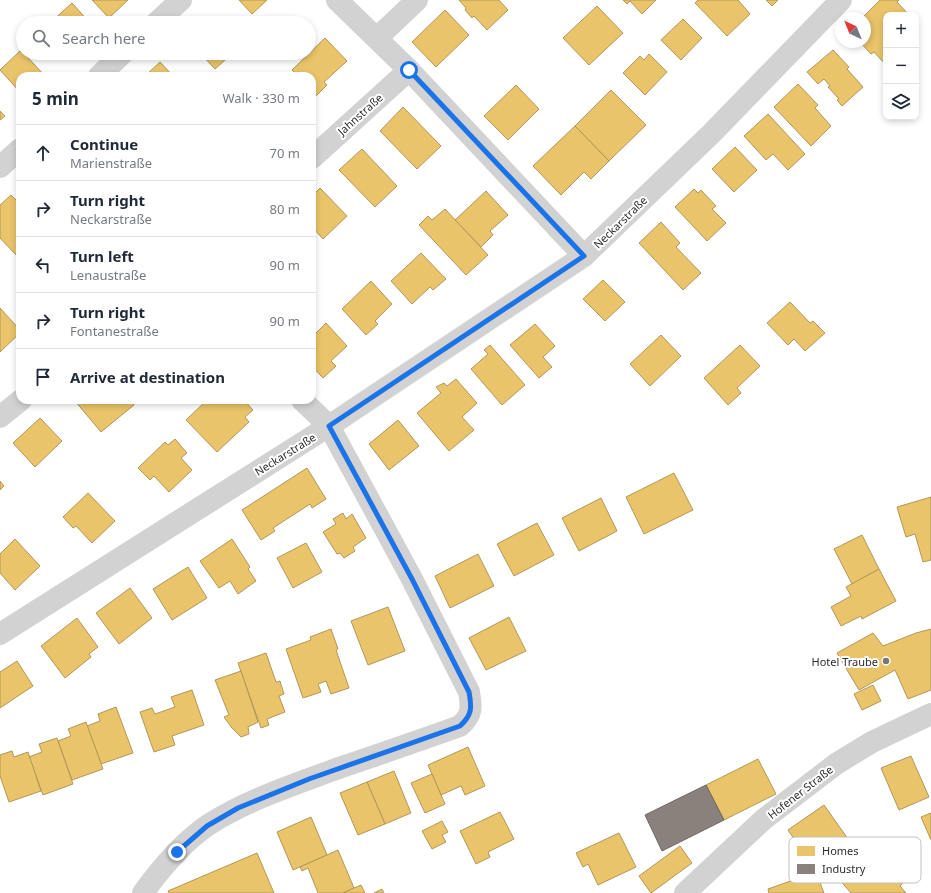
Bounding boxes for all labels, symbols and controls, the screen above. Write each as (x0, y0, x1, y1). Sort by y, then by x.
north arrow (835, 12, 871, 48)
map controls (883, 12, 919, 120)
button: + (883, 12, 919, 48)
search box (16, 16, 316, 60)
icon: search (30, 27, 52, 49)
text: Search here (62, 28, 145, 48)
button: − (883, 48, 919, 84)
route start (400, 61, 418, 79)
button: layers (883, 84, 919, 120)
text: 5 min (32, 87, 79, 110)
text: Walk · 330 m (222, 89, 300, 107)
street label: Jahnstraße (334, 90, 386, 139)
text: Continue (70, 134, 138, 154)
icon: ahead (32, 142, 54, 164)
text: 70 m (270, 144, 300, 162)
text: Marienstraße (70, 154, 152, 172)
text: Turn right (70, 190, 145, 210)
street label: Neckarstraße (590, 193, 650, 251)
icon: right (32, 198, 54, 220)
text: 80 m (270, 200, 300, 218)
text: Neckarstraße (70, 210, 152, 228)
text: Turn left (70, 246, 134, 266)
icon: left (32, 254, 54, 276)
text: 90 m (270, 256, 300, 274)
text: Lenaustraße (70, 266, 146, 284)
text: Turn right (70, 302, 145, 322)
icon: right (32, 310, 54, 332)
text: 90 m (270, 312, 300, 330)
text: Fontanestraße (70, 322, 159, 340)
icon: arrive (32, 366, 54, 388)
text: Arrive at destination (70, 367, 225, 387)
street label: Neckarstraße (252, 429, 318, 479)
place label: Hotel Traube (811, 654, 878, 669)
marker: Hotel Traube (881, 656, 891, 666)
street label: Hofener Straße (764, 762, 836, 822)
legend (789, 837, 921, 883)
route end (168, 843, 186, 861)
text: Homes (822, 843, 859, 858)
text: Industry (822, 861, 866, 876)

